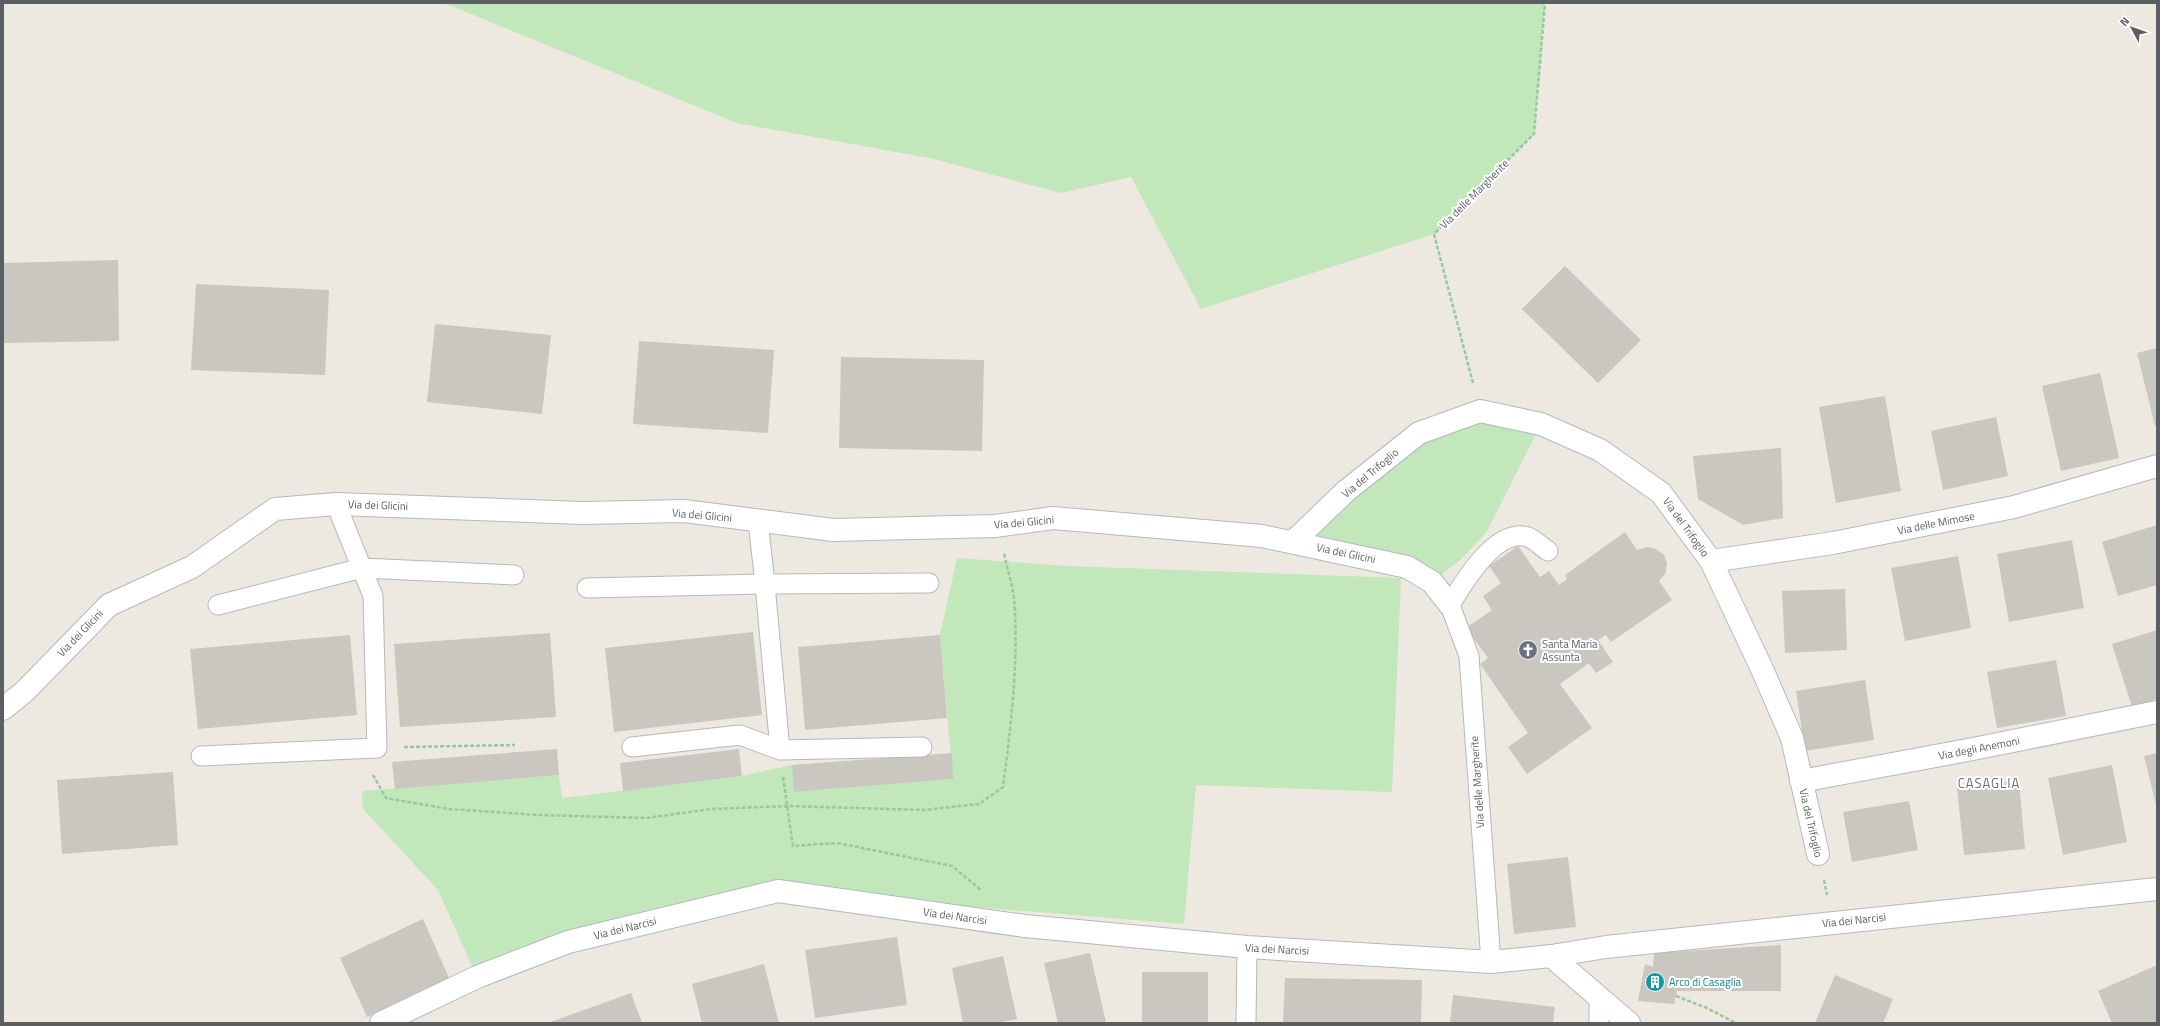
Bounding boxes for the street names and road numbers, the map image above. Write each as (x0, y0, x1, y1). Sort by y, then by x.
street label: Via delle Margherite (1436, 155, 1513, 232)
street label: Via del Trifoglio (1338, 444, 1402, 502)
street label: Via del Trifoglio (1659, 494, 1713, 560)
street label: Via dei Glicini (348, 496, 408, 514)
street label: Via dei Glicini (671, 504, 733, 526)
street label: Via delle Mimose (1896, 508, 1976, 538)
street label: Via dei Glicini (993, 511, 1055, 533)
street label: Via dei Glicini (1315, 539, 1377, 567)
street label: Via dei Glicini (53, 606, 107, 660)
street label: Via degli Anemoni (1937, 732, 2021, 764)
street label: Via delle Margherite (1466, 735, 1488, 829)
street label: Via del Trifoglio (1795, 787, 1827, 859)
street label: Via dei Narcisi (922, 904, 988, 928)
street label: Via dei Narcisi (1821, 909, 1887, 931)
street label: Via dei Narcisi (592, 912, 658, 944)
street label: Via dei Narcisi (1244, 939, 1310, 959)

